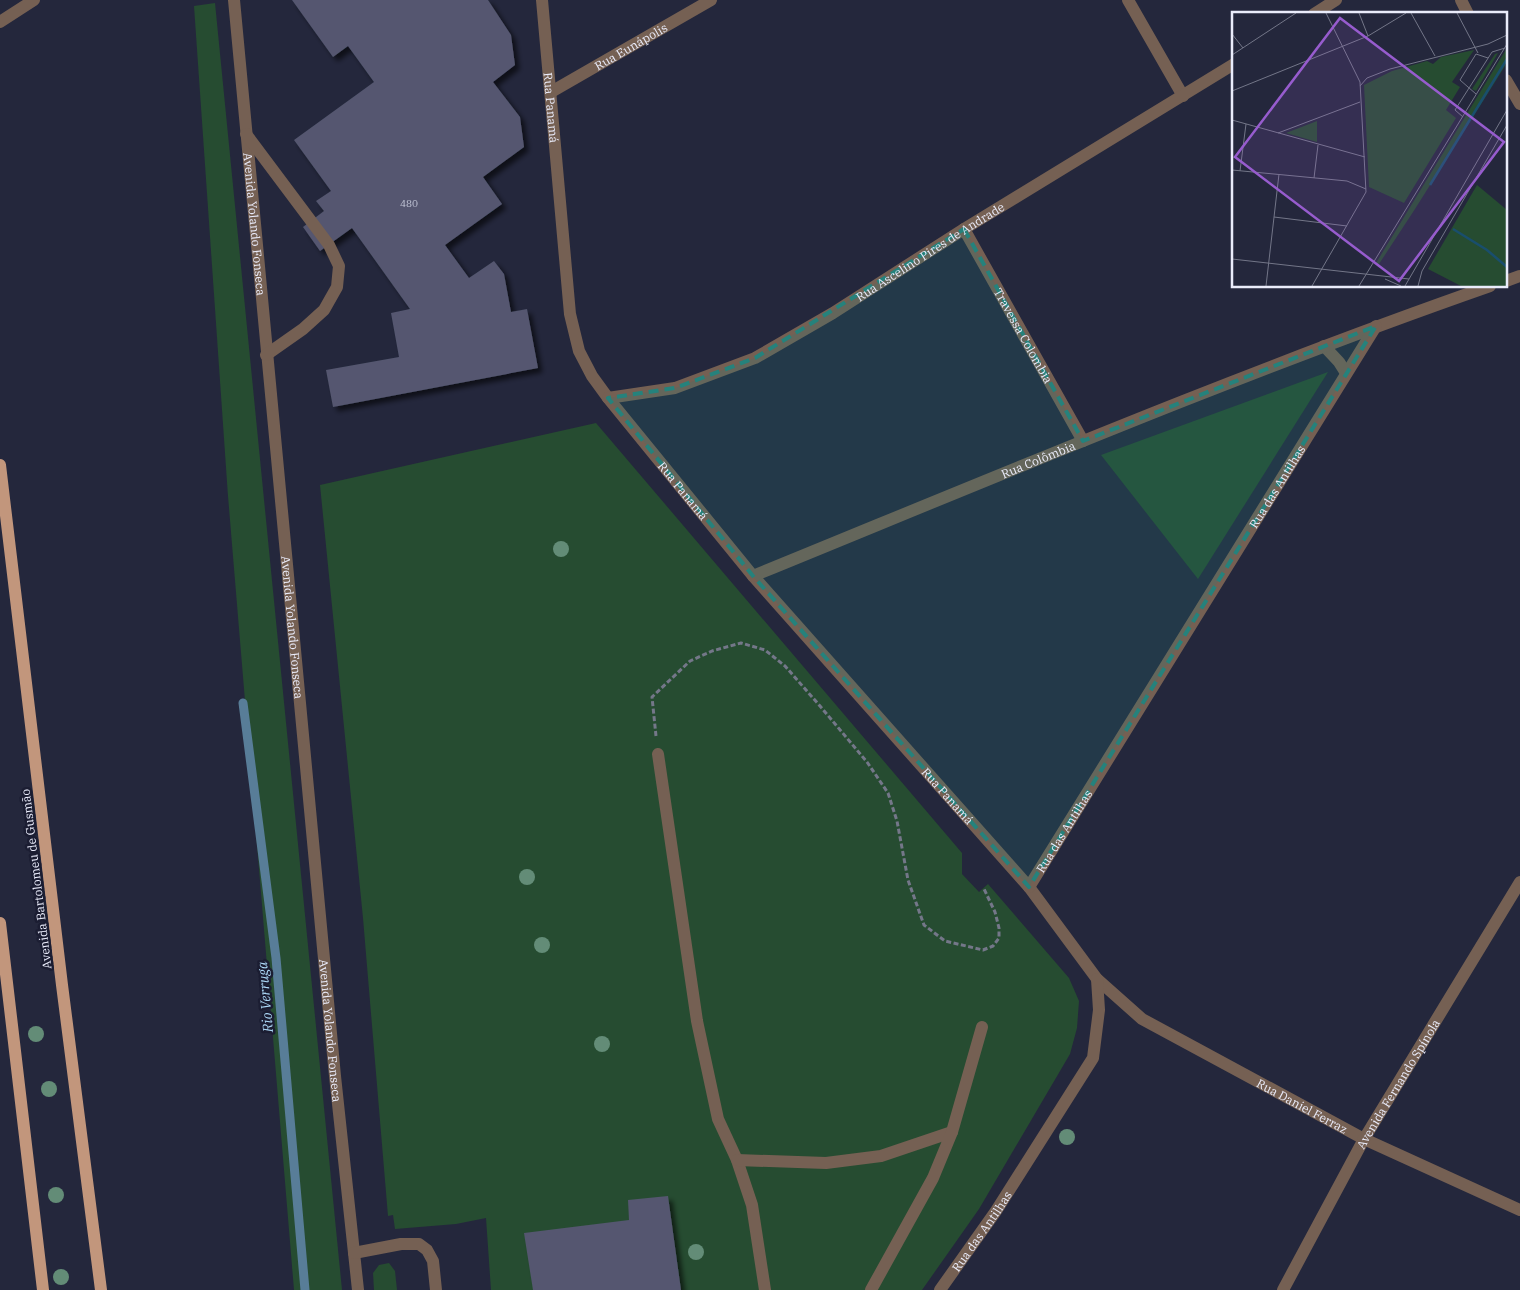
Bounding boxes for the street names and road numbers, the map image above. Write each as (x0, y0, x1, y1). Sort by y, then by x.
street label: Rua Eunápolis (592, 19, 670, 73)
street label: Rua Panamá (541, 72, 562, 144)
street label: Avenida Yolando Fonseca (241, 152, 269, 297)
street label: Rua Ascelino Pires de Andrade (853, 199, 1007, 304)
street label: Travessa Colombia (991, 285, 1057, 386)
street label: Rua Colômbia (999, 437, 1078, 481)
street label: Rua das Antilhas (1245, 442, 1308, 531)
street label: Rua Panamá (655, 458, 712, 523)
street label: Avenida Yolando Fonseca (279, 555, 307, 700)
street label: Rua Panamá (919, 764, 977, 828)
street label: Rua das Antilhas (1032, 786, 1095, 875)
street label: Avenida Bartolomeu de Gusmão (17, 788, 54, 970)
street label: Avenida Yolando Fonseca (317, 958, 345, 1103)
street label: Avenida Fernando Spínola (1353, 1016, 1443, 1151)
street label: Rua Daniel Ferraz (1254, 1075, 1350, 1136)
street label: Rua das Antilhas (948, 1188, 1014, 1274)

